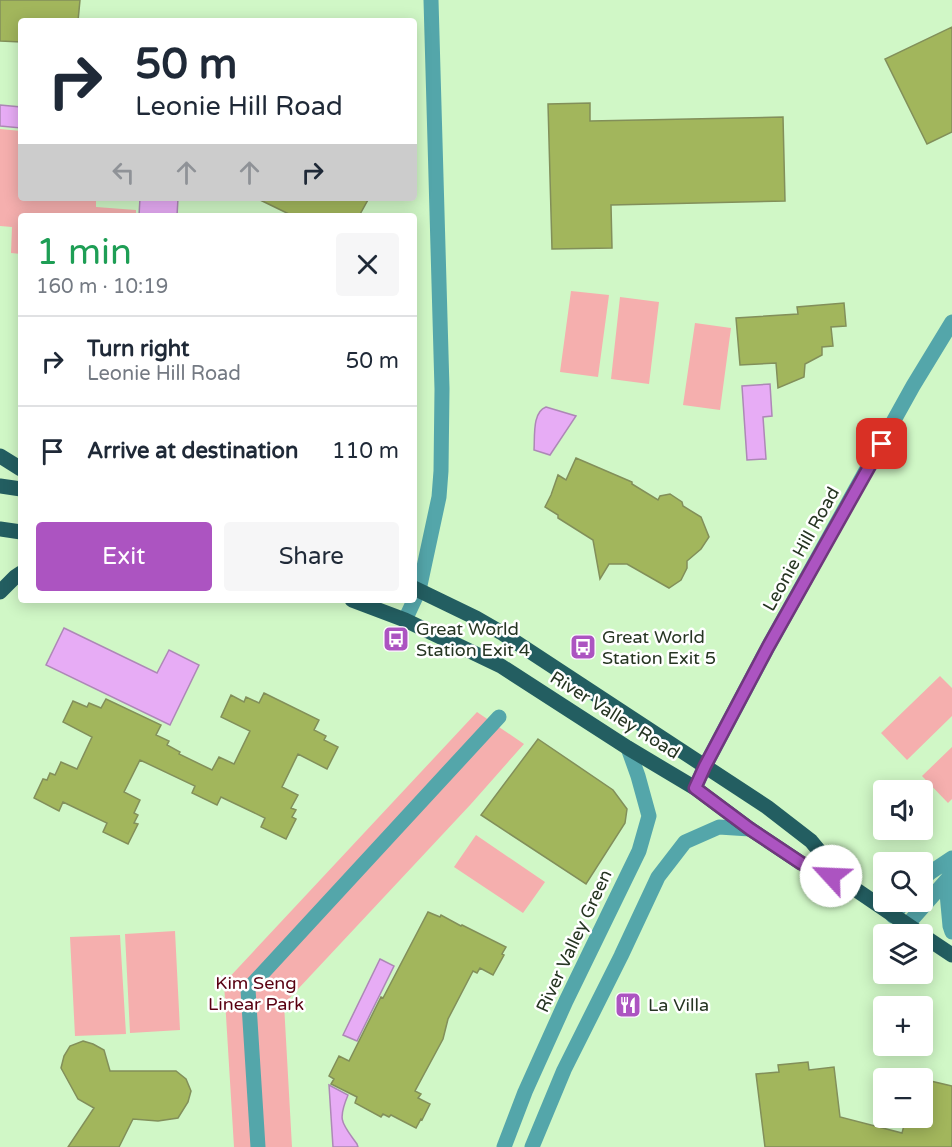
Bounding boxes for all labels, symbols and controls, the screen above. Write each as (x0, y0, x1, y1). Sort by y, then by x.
text: 50 m (135, 39, 237, 90)
icon: right (36, 42, 114, 120)
text: Leonie Hill Road (135, 90, 343, 123)
icon: left (107, 156, 140, 189)
icon: ahead (170, 156, 203, 189)
icon: ahead (233, 156, 266, 189)
icon: right (296, 156, 329, 189)
text: 1 min (36, 231, 132, 274)
button: close (336, 233, 399, 296)
text: 160 m · 10:19 (36, 275, 168, 299)
text: Turn right (87, 336, 189, 362)
icon: right (36, 345, 69, 378)
text: 50 m (345, 348, 399, 374)
text: Leonie Hill Road (87, 362, 241, 386)
pin (856, 418, 907, 469)
icon: arrive (865, 427, 898, 460)
icon: arrive (36, 435, 69, 468)
text: Arrive at destination (87, 438, 298, 464)
text: 110 m (332, 438, 399, 464)
street label: Leonie Hill Road (758, 483, 844, 615)
button: Exit (36, 522, 212, 591)
button: Share (224, 522, 399, 591)
place label: Great World Station Exit 4 (416, 618, 530, 661)
bus stop icon: Great World Station Exit 4 (381, 624, 411, 654)
place label: Great World Station Exit 5 (602, 626, 716, 669)
bus stop icon: Great World Station Exit 5 (568, 632, 598, 662)
street label: River Valley Road (546, 666, 684, 764)
map controls (873, 780, 933, 1128)
button: sound (873, 780, 933, 840)
position arrow (799, 844, 863, 908)
button: search (873, 852, 933, 912)
street label: River Valley Green (531, 866, 617, 1016)
button: layers (873, 924, 933, 984)
park label: Kim Seng Linear Park (208, 972, 304, 1015)
restaurant icon: La Villa (613, 990, 643, 1020)
place label: La Villa (648, 994, 709, 1016)
button: + (873, 996, 933, 1056)
button: − (873, 1068, 933, 1128)

